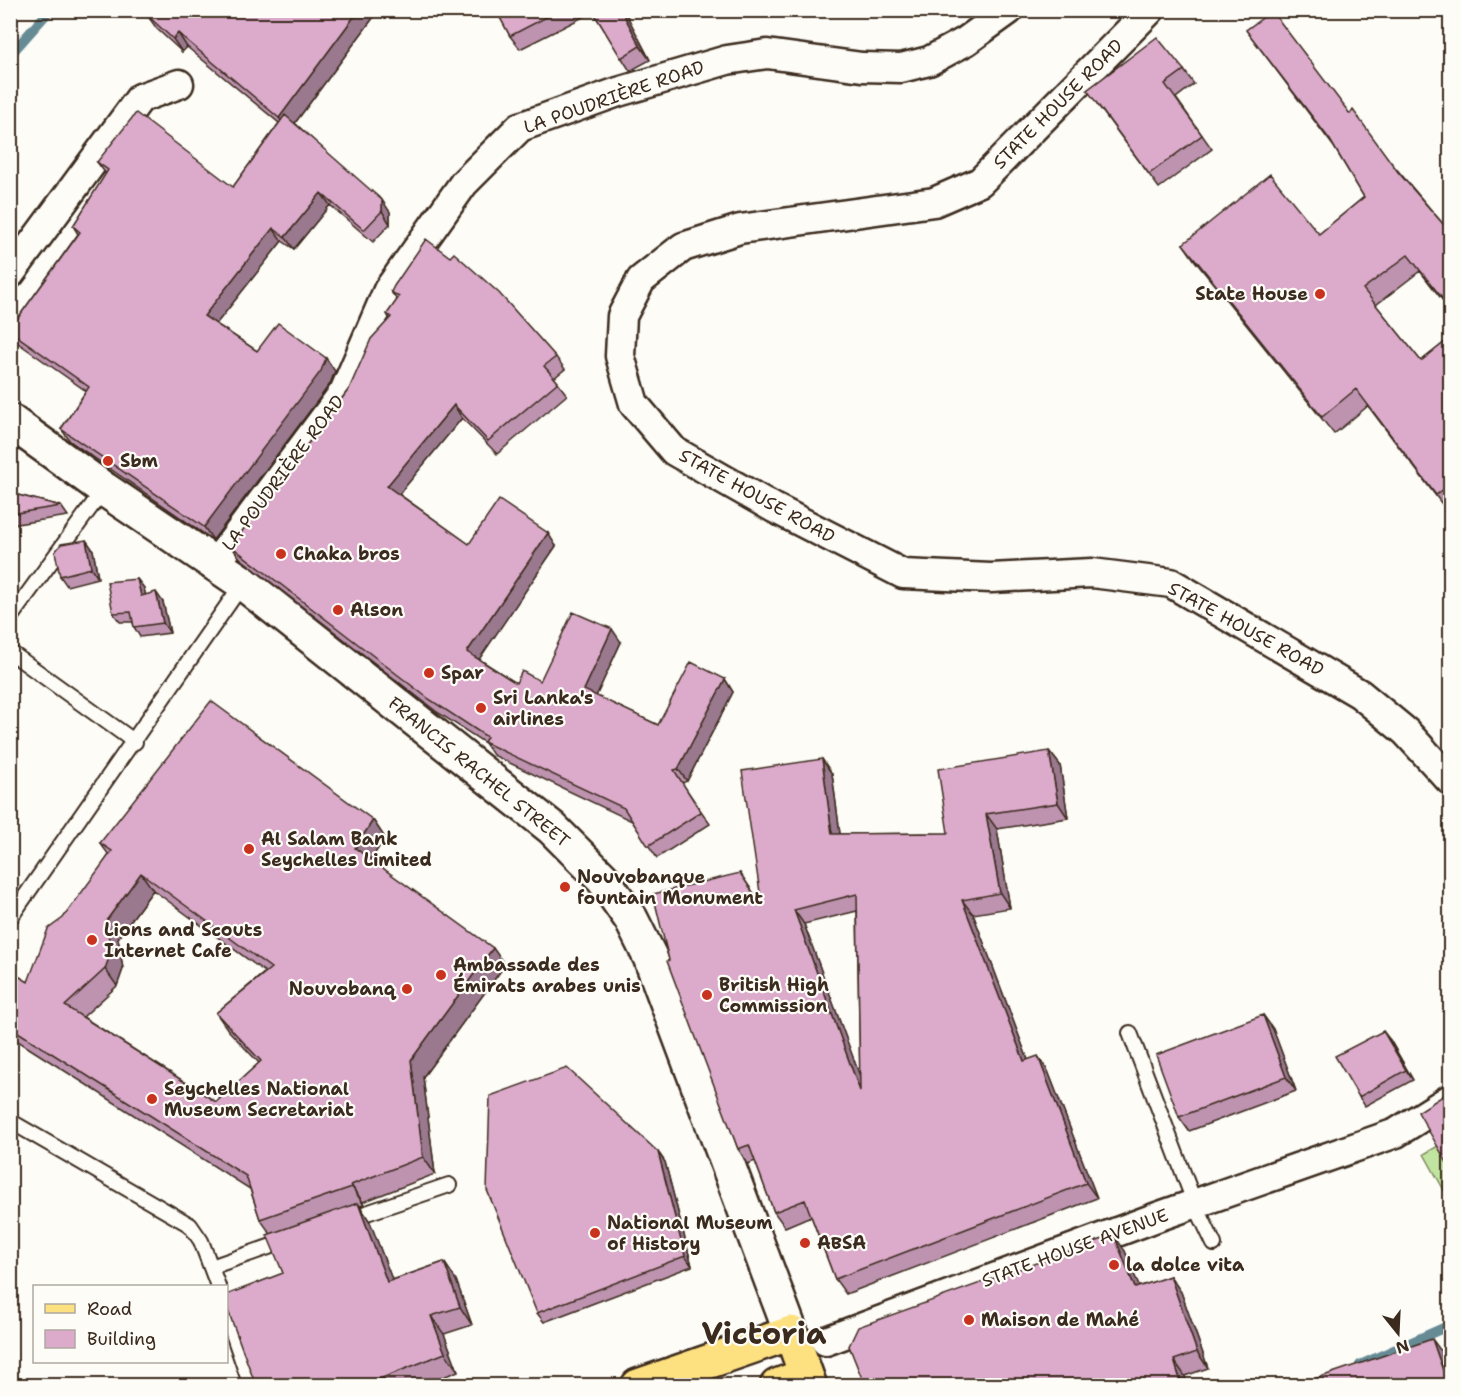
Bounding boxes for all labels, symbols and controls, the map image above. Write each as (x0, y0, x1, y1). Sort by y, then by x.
street label: STATE HOUSE ROAD (988, 34, 1128, 174)
street label: LA POUDRIÈRE ROAD (520, 55, 708, 139)
place label: State House (1195, 282, 1308, 306)
marker: State House (1313, 287, 1327, 301)
street label: LA POUDRIÈRE ROAD (216, 390, 350, 556)
street label: STATE HOUSE ROAD (675, 443, 839, 549)
place label: Sbm (120, 449, 159, 473)
marker: Sbm (101, 454, 115, 468)
place label: Chaka bros (293, 542, 400, 566)
marker: Chaka bros (274, 547, 288, 561)
street label: STATE HOUSE ROAD (1164, 576, 1328, 682)
place label: Alson (350, 598, 403, 622)
marker: Alson (331, 603, 345, 617)
place label: Spar (441, 661, 484, 685)
marker: Spar (422, 666, 436, 680)
place label: Sri Lanka's airlines (493, 686, 593, 731)
street label: FRANCIS RACHEL STREET (383, 691, 575, 853)
marker: Sri Lanka's airlines (474, 701, 488, 715)
place label: Al Salam Bank Seychelles Limited (261, 827, 432, 872)
marker: Al Salam Bank Seychelles Limited (242, 842, 256, 856)
place label: Nouvobanque fountain Monument (577, 865, 763, 910)
marker: Nouvobanque fountain Monument (558, 880, 572, 894)
place label: Lions and Scouts Internet Cafe (104, 918, 262, 963)
marker: Lions and Scouts Internet Cafe (85, 933, 99, 947)
place label: Ambassade des Émirats arabes unis (453, 953, 641, 998)
marker: Ambassade des Émirats arabes unis (434, 968, 448, 982)
place label: British High Commission (719, 973, 829, 1018)
place label: Nouvobanq (289, 977, 397, 1001)
marker: Nouvobanq (400, 982, 414, 996)
marker: British High Commission (700, 988, 714, 1002)
place label: Seychelles National Museum Secretariat (164, 1077, 354, 1122)
marker: Seychelles National Museum Secretariat (145, 1092, 159, 1106)
street label: STATE HOUSE AVENUE (978, 1203, 1172, 1293)
place label: National Museum of History (607, 1211, 773, 1256)
marker: National Museum of History (588, 1226, 602, 1240)
place label: ABSA (817, 1231, 866, 1255)
marker: ABSA (798, 1236, 812, 1250)
place label: la dolce vita (1126, 1253, 1245, 1277)
marker: la dolce vita (1107, 1258, 1121, 1272)
legend (33, 1285, 228, 1363)
text: Road (87, 1297, 132, 1321)
north arrow (1368, 1303, 1428, 1363)
place label: Maison de Mahé (981, 1308, 1140, 1332)
district label: Victoria (702, 1313, 827, 1354)
marker: Maison de Mahé (962, 1313, 976, 1327)
text: Building (87, 1327, 156, 1351)
text: N (1393, 1335, 1412, 1359)

